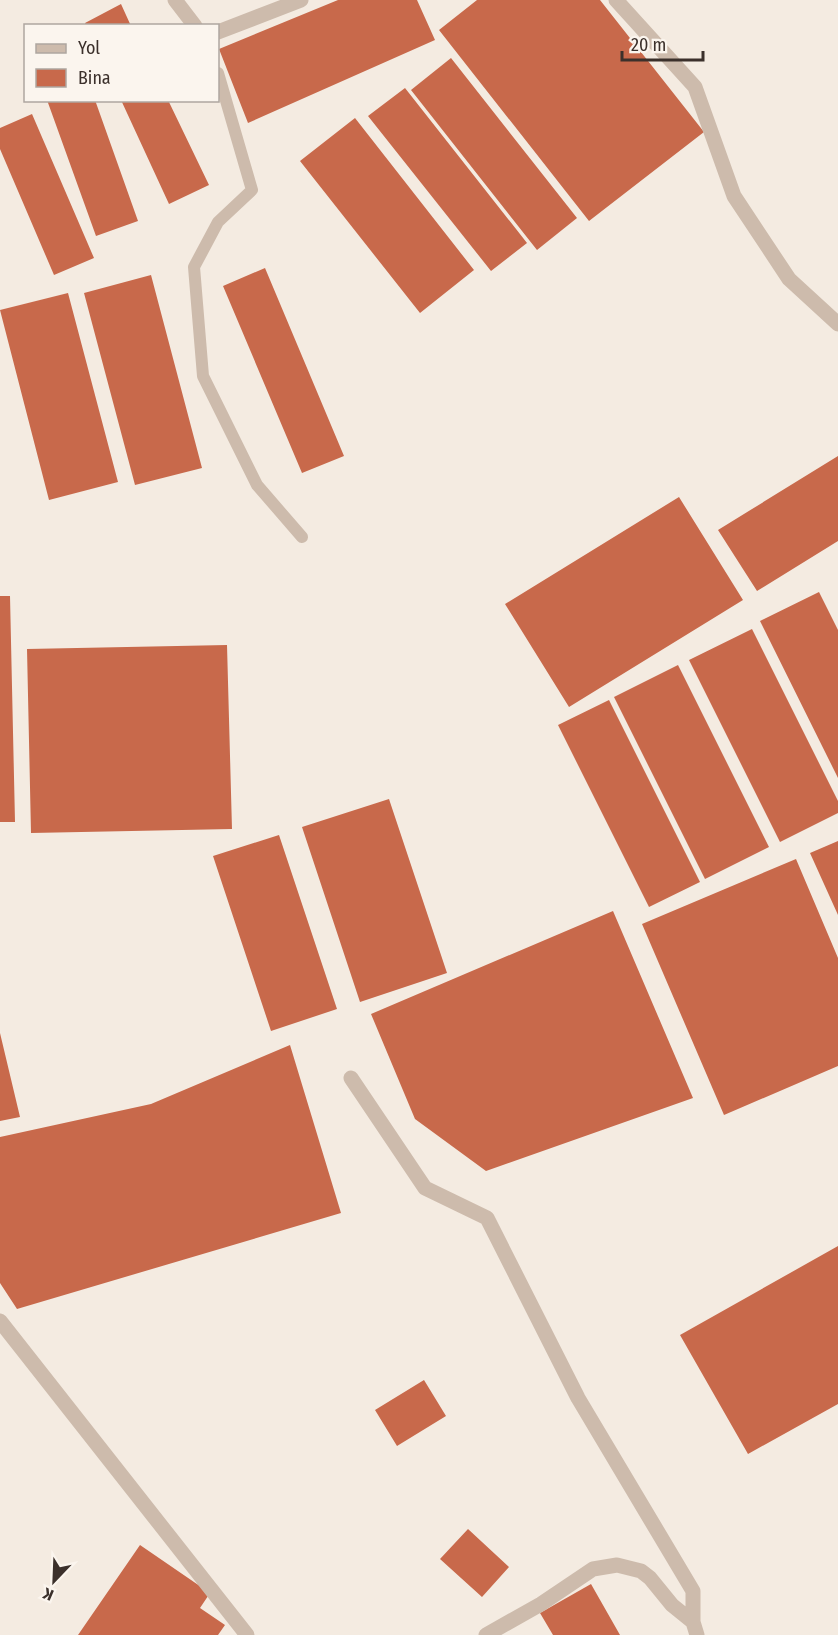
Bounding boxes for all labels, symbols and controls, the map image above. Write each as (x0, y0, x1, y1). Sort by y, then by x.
legend (24, 24, 219, 102)
scale bar (622, 24, 703, 62)
text: 20 m (631, 34, 666, 56)
text: Yol (78, 37, 100, 59)
text: Bina (78, 67, 111, 89)
north arrow (24, 1551, 84, 1611)
text: K (40, 1584, 56, 1605)

